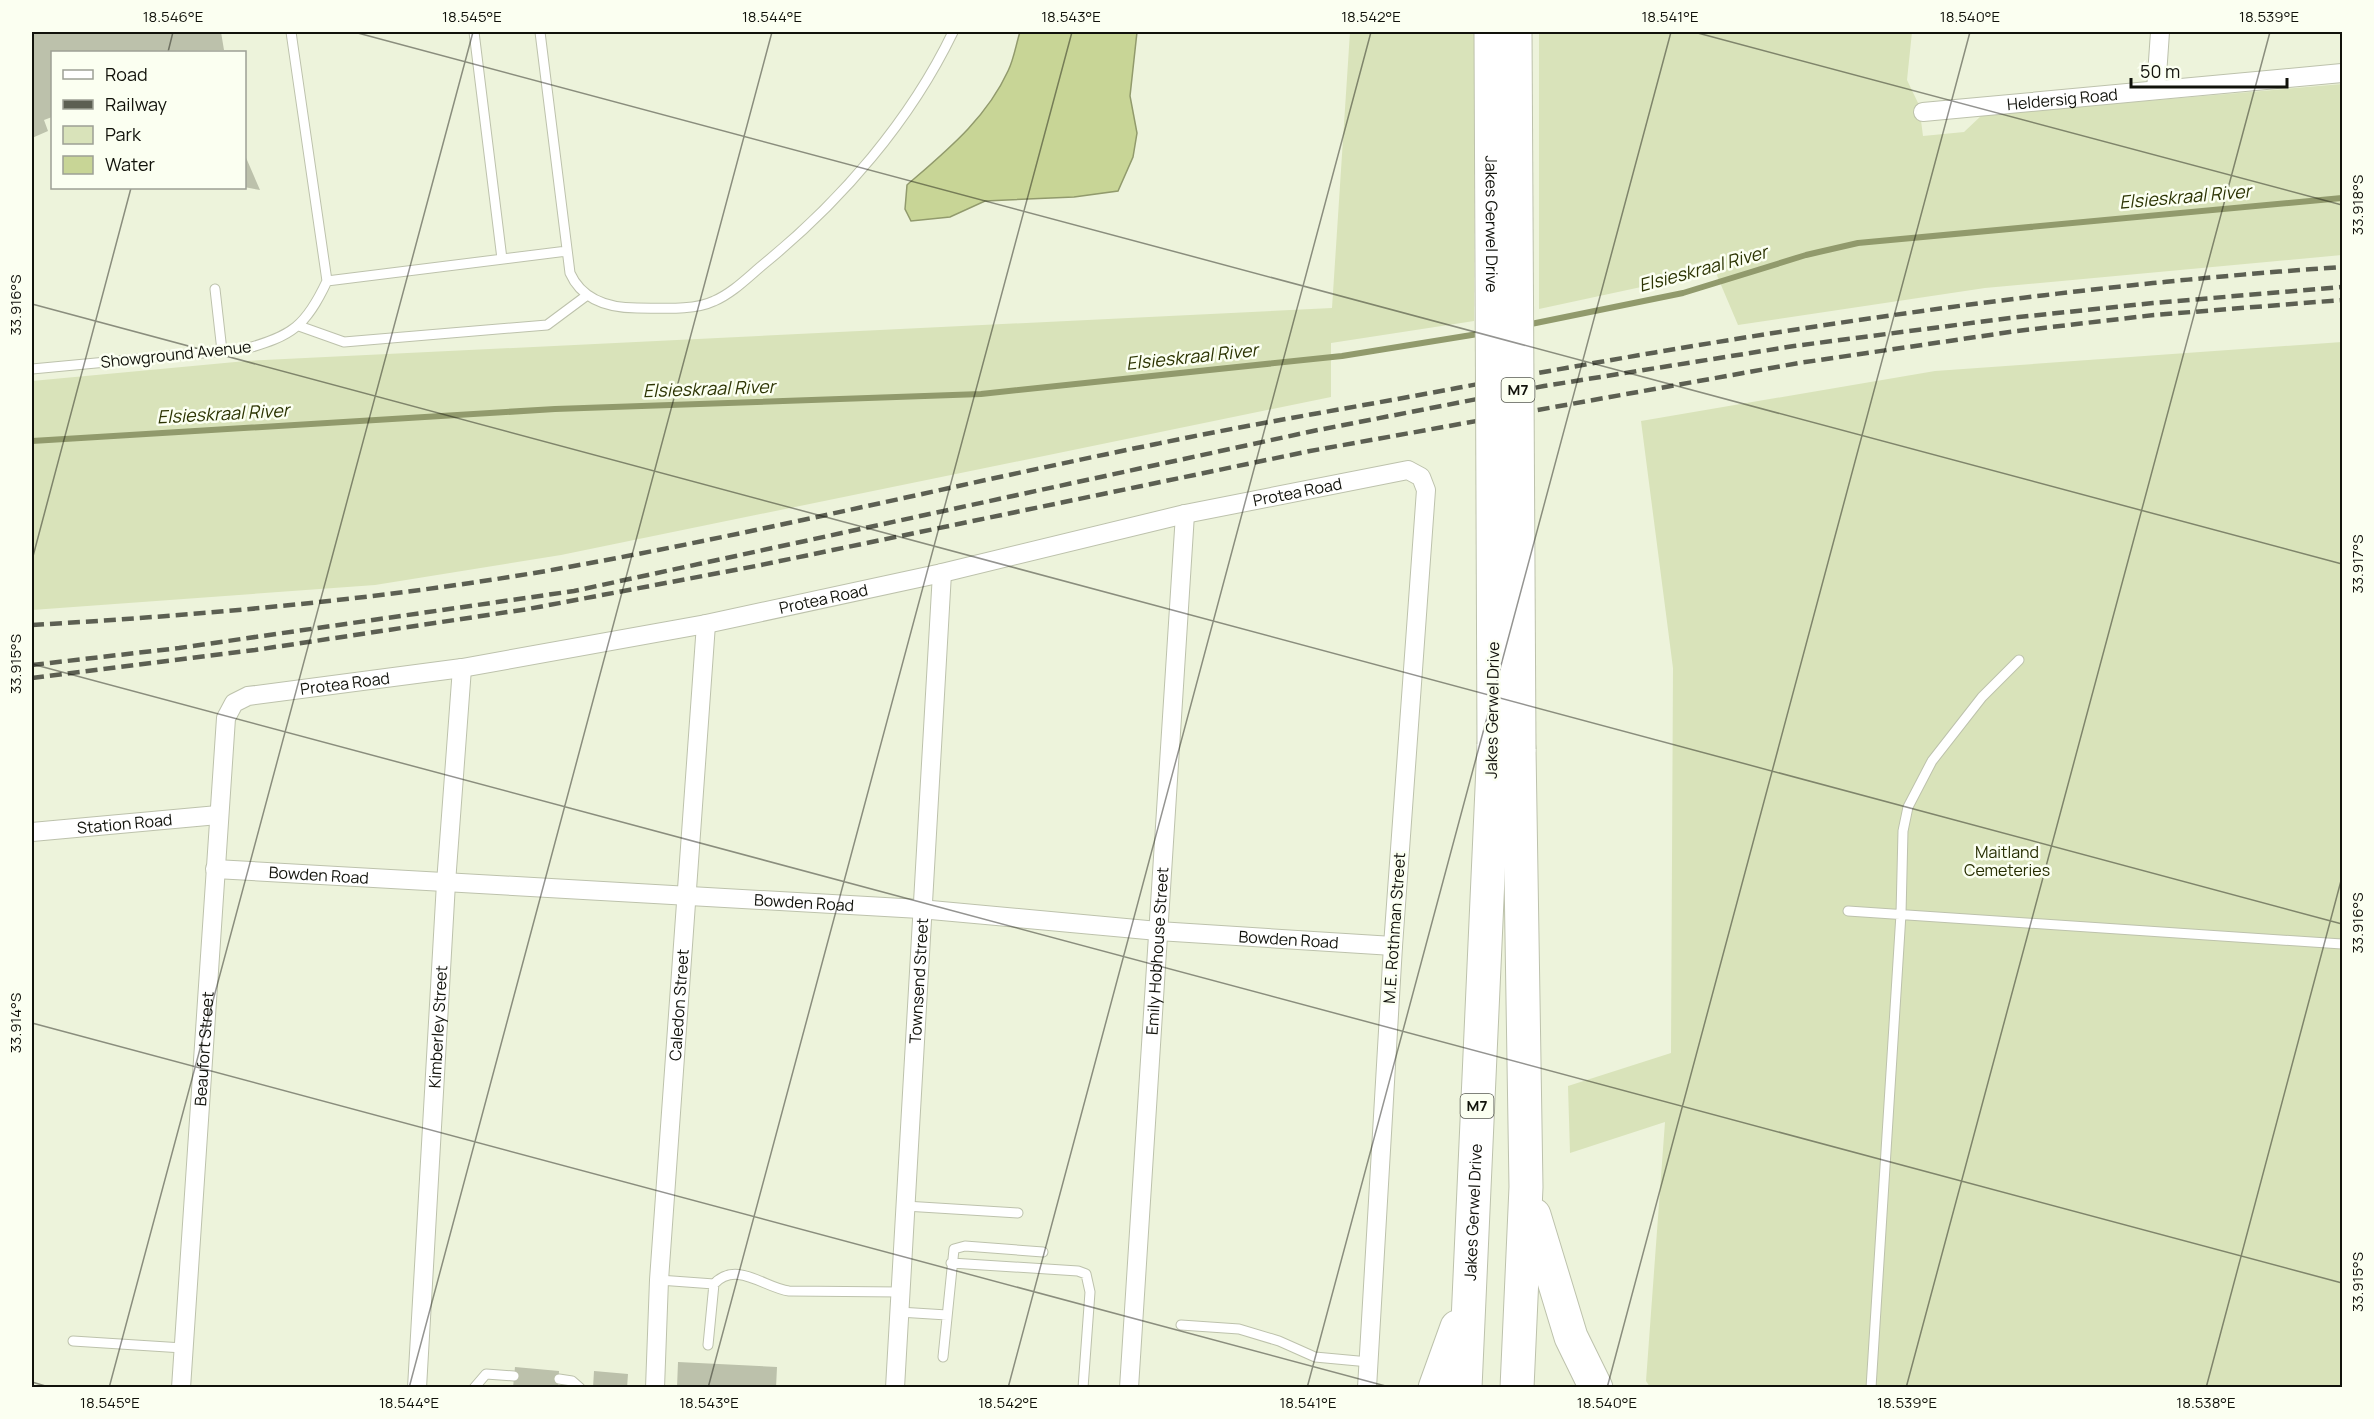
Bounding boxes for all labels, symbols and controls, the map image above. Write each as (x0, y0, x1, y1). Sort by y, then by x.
text: 18.546°E (143, 6, 203, 27)
text: 18.545°E (442, 6, 502, 27)
text: 18.544°E (742, 6, 802, 27)
text: 18.543°E (1041, 6, 1101, 27)
text: 18.542°E (1341, 6, 1401, 27)
text: 18.541°E (1641, 6, 1699, 27)
text: 18.540°E (1940, 6, 2000, 27)
text: 18.539°E (2239, 6, 2299, 27)
legend (51, 51, 246, 189)
scale bar (2131, 51, 2287, 89)
text: 50 m (2140, 59, 2180, 83)
text: Road (105, 62, 148, 86)
street label: Heldersig Road (2006, 83, 2119, 115)
text: Railway (105, 92, 167, 116)
text: Park (105, 122, 142, 146)
text: Water (105, 152, 155, 176)
street label: Jakes Gerwel Drive (1481, 155, 1503, 293)
text: 33.918°S (2347, 175, 2368, 235)
water label: Elsieskraal River (2118, 178, 2254, 214)
water label: Elsieskraal River (1636, 239, 1772, 297)
text: 33.916°S (5, 275, 26, 335)
street label: Showground Avenue (100, 335, 252, 373)
water label: Elsieskraal River (1125, 337, 1261, 375)
water label: Elsieskraal River (642, 374, 778, 402)
road number: M7 (1502, 378, 1534, 402)
water label: Elsieskraal River (156, 397, 292, 428)
street label: Protea Road (1251, 472, 1344, 511)
text: 33.917°S (2347, 534, 2368, 594)
street label: Protea Road (777, 578, 870, 619)
text: 33.915°S (5, 634, 26, 694)
street label: Jakes Gerwel Drive (1480, 641, 1504, 779)
street label: Protea Road (299, 667, 391, 700)
street label: Station Road (76, 808, 173, 839)
park label: Maitland Cemeteries (1964, 841, 2050, 881)
street label: M.E. Rothman Street (1378, 852, 1410, 1004)
street label: Bowden Road (268, 861, 369, 889)
street label: Emily Hobhouse Street (1141, 866, 1173, 1036)
street label: Bowden Road (753, 889, 855, 916)
text: 33.916°S (2347, 893, 2368, 953)
street label: Townsend Street (904, 917, 933, 1044)
street label: Bowden Road (1238, 925, 1339, 954)
street label: Caledon Street (664, 948, 694, 1062)
street label: Kimberley Street (423, 965, 452, 1089)
street label: Beaufort Street (189, 991, 219, 1107)
text: 33.914°S (5, 993, 26, 1053)
road number: M7 (1460, 1094, 1494, 1118)
street label: Jakes Gerwel Drive (1459, 1143, 1487, 1281)
text: 33.915°S (2347, 1252, 2368, 1312)
text: 18.545°E (80, 1392, 140, 1413)
text: 18.544°E (379, 1392, 439, 1413)
text: 18.543°E (679, 1392, 739, 1413)
text: 18.542°E (978, 1392, 1038, 1413)
text: 18.541°E (1279, 1392, 1337, 1413)
text: 18.540°E (1577, 1392, 1637, 1413)
text: 18.539°E (1877, 1392, 1937, 1413)
text: 18.538°E (2176, 1392, 2236, 1413)

